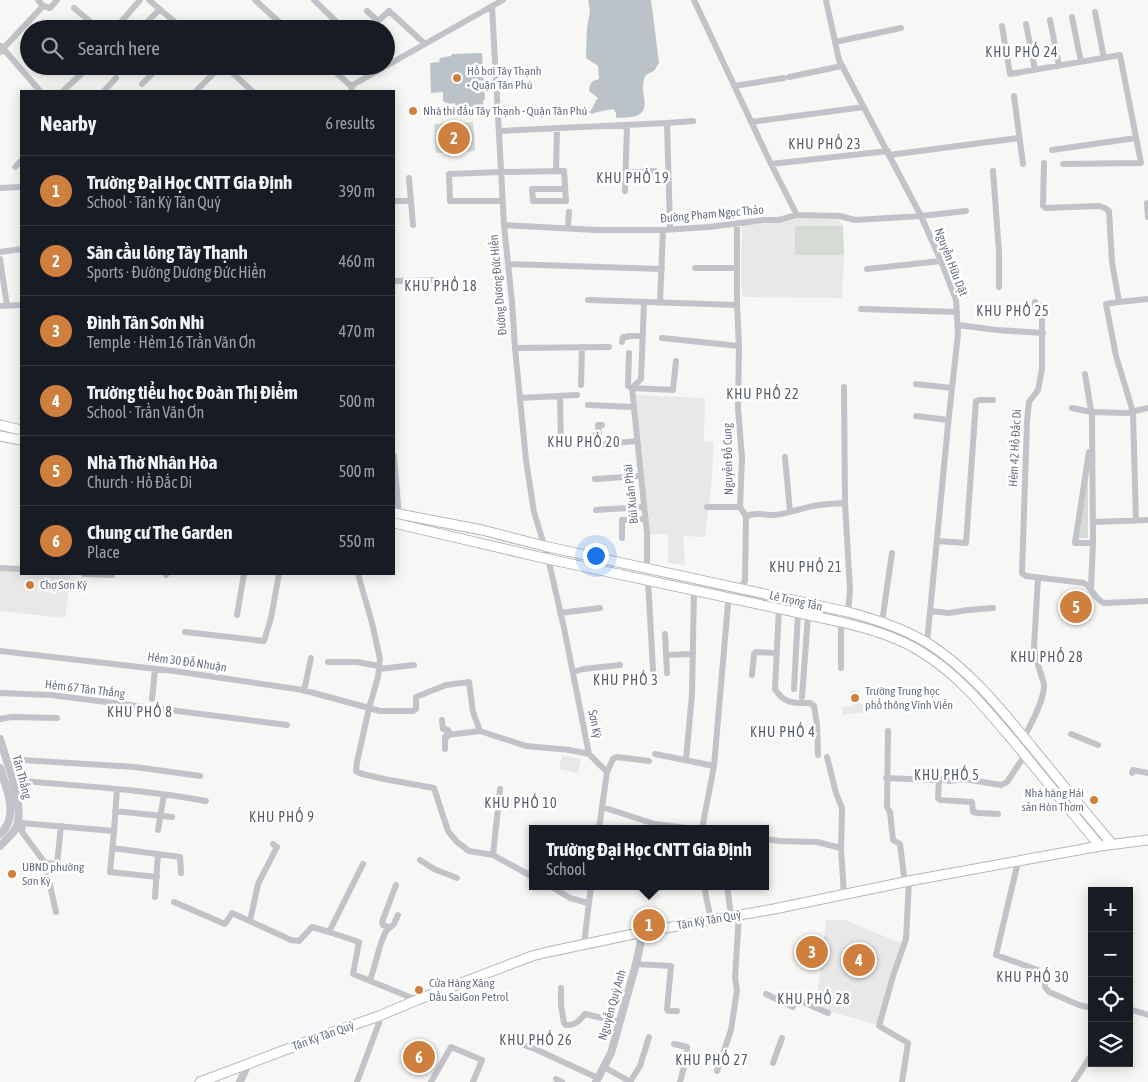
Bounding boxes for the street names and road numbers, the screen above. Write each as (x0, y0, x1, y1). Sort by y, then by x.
street label: Đường Phạm Ngọc Thảo (660, 202, 765, 226)
street label: Nguyễn Hữu Dật (932, 226, 971, 298)
street label: Đường Dương Đức Hiền (487, 234, 509, 336)
street label: Hẻm 42 Hồ Đắc Di (1006, 409, 1024, 487)
street label: Nguyễn Đỗ Cung (720, 422, 736, 495)
street label: Bùi Xuân Phái (621, 463, 641, 525)
street label: Lê Trọng Tấn (768, 588, 824, 614)
street label: Hẻm 30 Đỗ Nhuận (147, 650, 227, 674)
street label: Hẻm 67 Tân Thắng (44, 677, 127, 701)
street label: Sơn Kỳ (585, 709, 605, 739)
street label: Tân Thắng (9, 754, 35, 801)
street label: Tân Kỳ Tân Quý (676, 907, 742, 933)
street label: Nguyễn Quý Anh (595, 968, 629, 1042)
street label: Tân Kỳ Tân Quý (290, 1018, 356, 1054)

